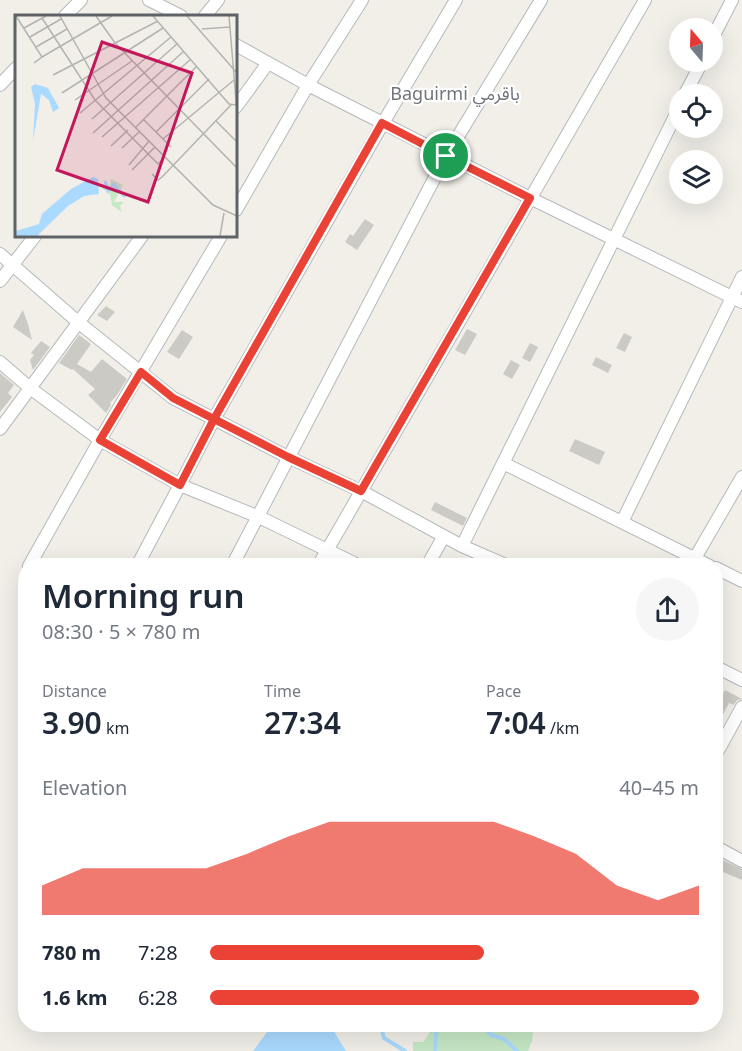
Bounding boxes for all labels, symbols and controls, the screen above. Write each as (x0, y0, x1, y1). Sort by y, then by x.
inset map (15, 15, 237, 237)
north arrow (669, 18, 723, 72)
map controls (669, 18, 723, 204)
district label: Baguirmi باقرمي (390, 81, 520, 107)
button: locate (669, 84, 723, 138)
pin (420, 130, 471, 181)
icon: arrive (429, 139, 462, 172)
button: layers (669, 150, 723, 204)
text: Morning run (42, 573, 244, 618)
button: share (636, 578, 699, 641)
text: 08:30 · 5 × 780 m (42, 618, 200, 645)
text: Distance (42, 680, 107, 702)
text: Time (264, 680, 301, 702)
text: Pace (486, 680, 521, 702)
text: 3.90 (42, 702, 102, 743)
text: 27:34 (264, 702, 341, 743)
text: 7:04 (486, 702, 546, 743)
text: km (102, 717, 129, 739)
text: /km (546, 717, 579, 739)
text: Elevation (42, 774, 127, 801)
text: 40–45 m (619, 774, 699, 801)
text: 780 m (42, 939, 101, 966)
text: 7:28 (138, 939, 178, 966)
text: 1.6 km (42, 984, 108, 1011)
text: 6:28 (138, 984, 178, 1011)

